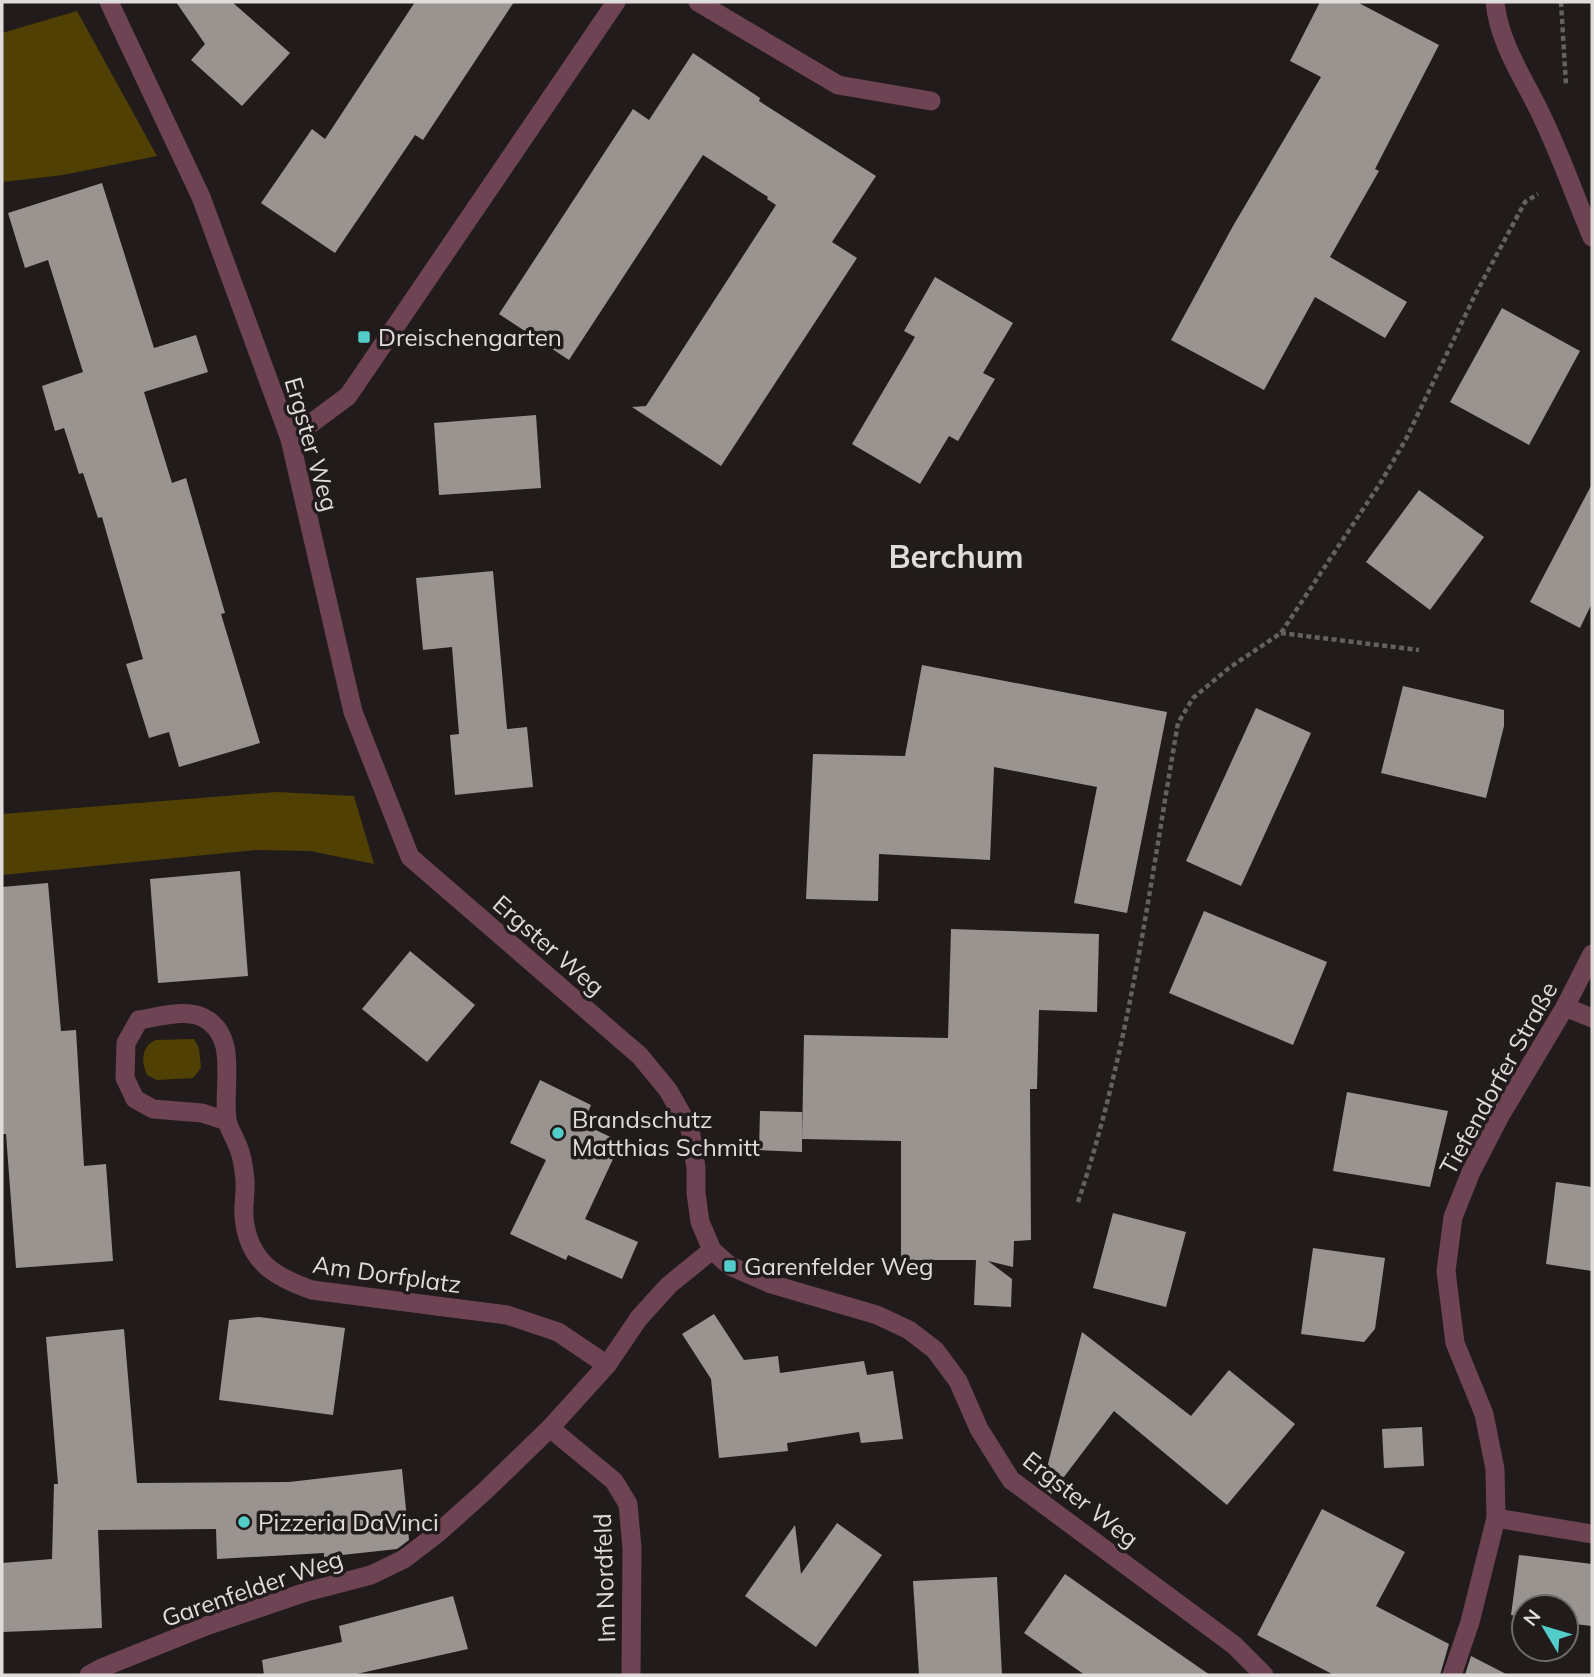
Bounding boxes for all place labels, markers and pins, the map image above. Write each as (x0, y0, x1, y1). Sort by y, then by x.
place label: Dreischengarten (378, 322, 562, 352)
marker: Dreischengarten (356, 329, 372, 345)
place label: Brandschutz Matthias Schmitt (572, 1104, 760, 1162)
marker: Brandschutz Matthias Schmitt (550, 1125, 566, 1141)
place label: Garenfelder Weg (744, 1251, 933, 1281)
marker: Garenfelder Weg (722, 1258, 738, 1274)
place label: Pizzeria DaVinci (258, 1507, 439, 1537)
marker: Pizzeria DaVinci (236, 1514, 252, 1530)

